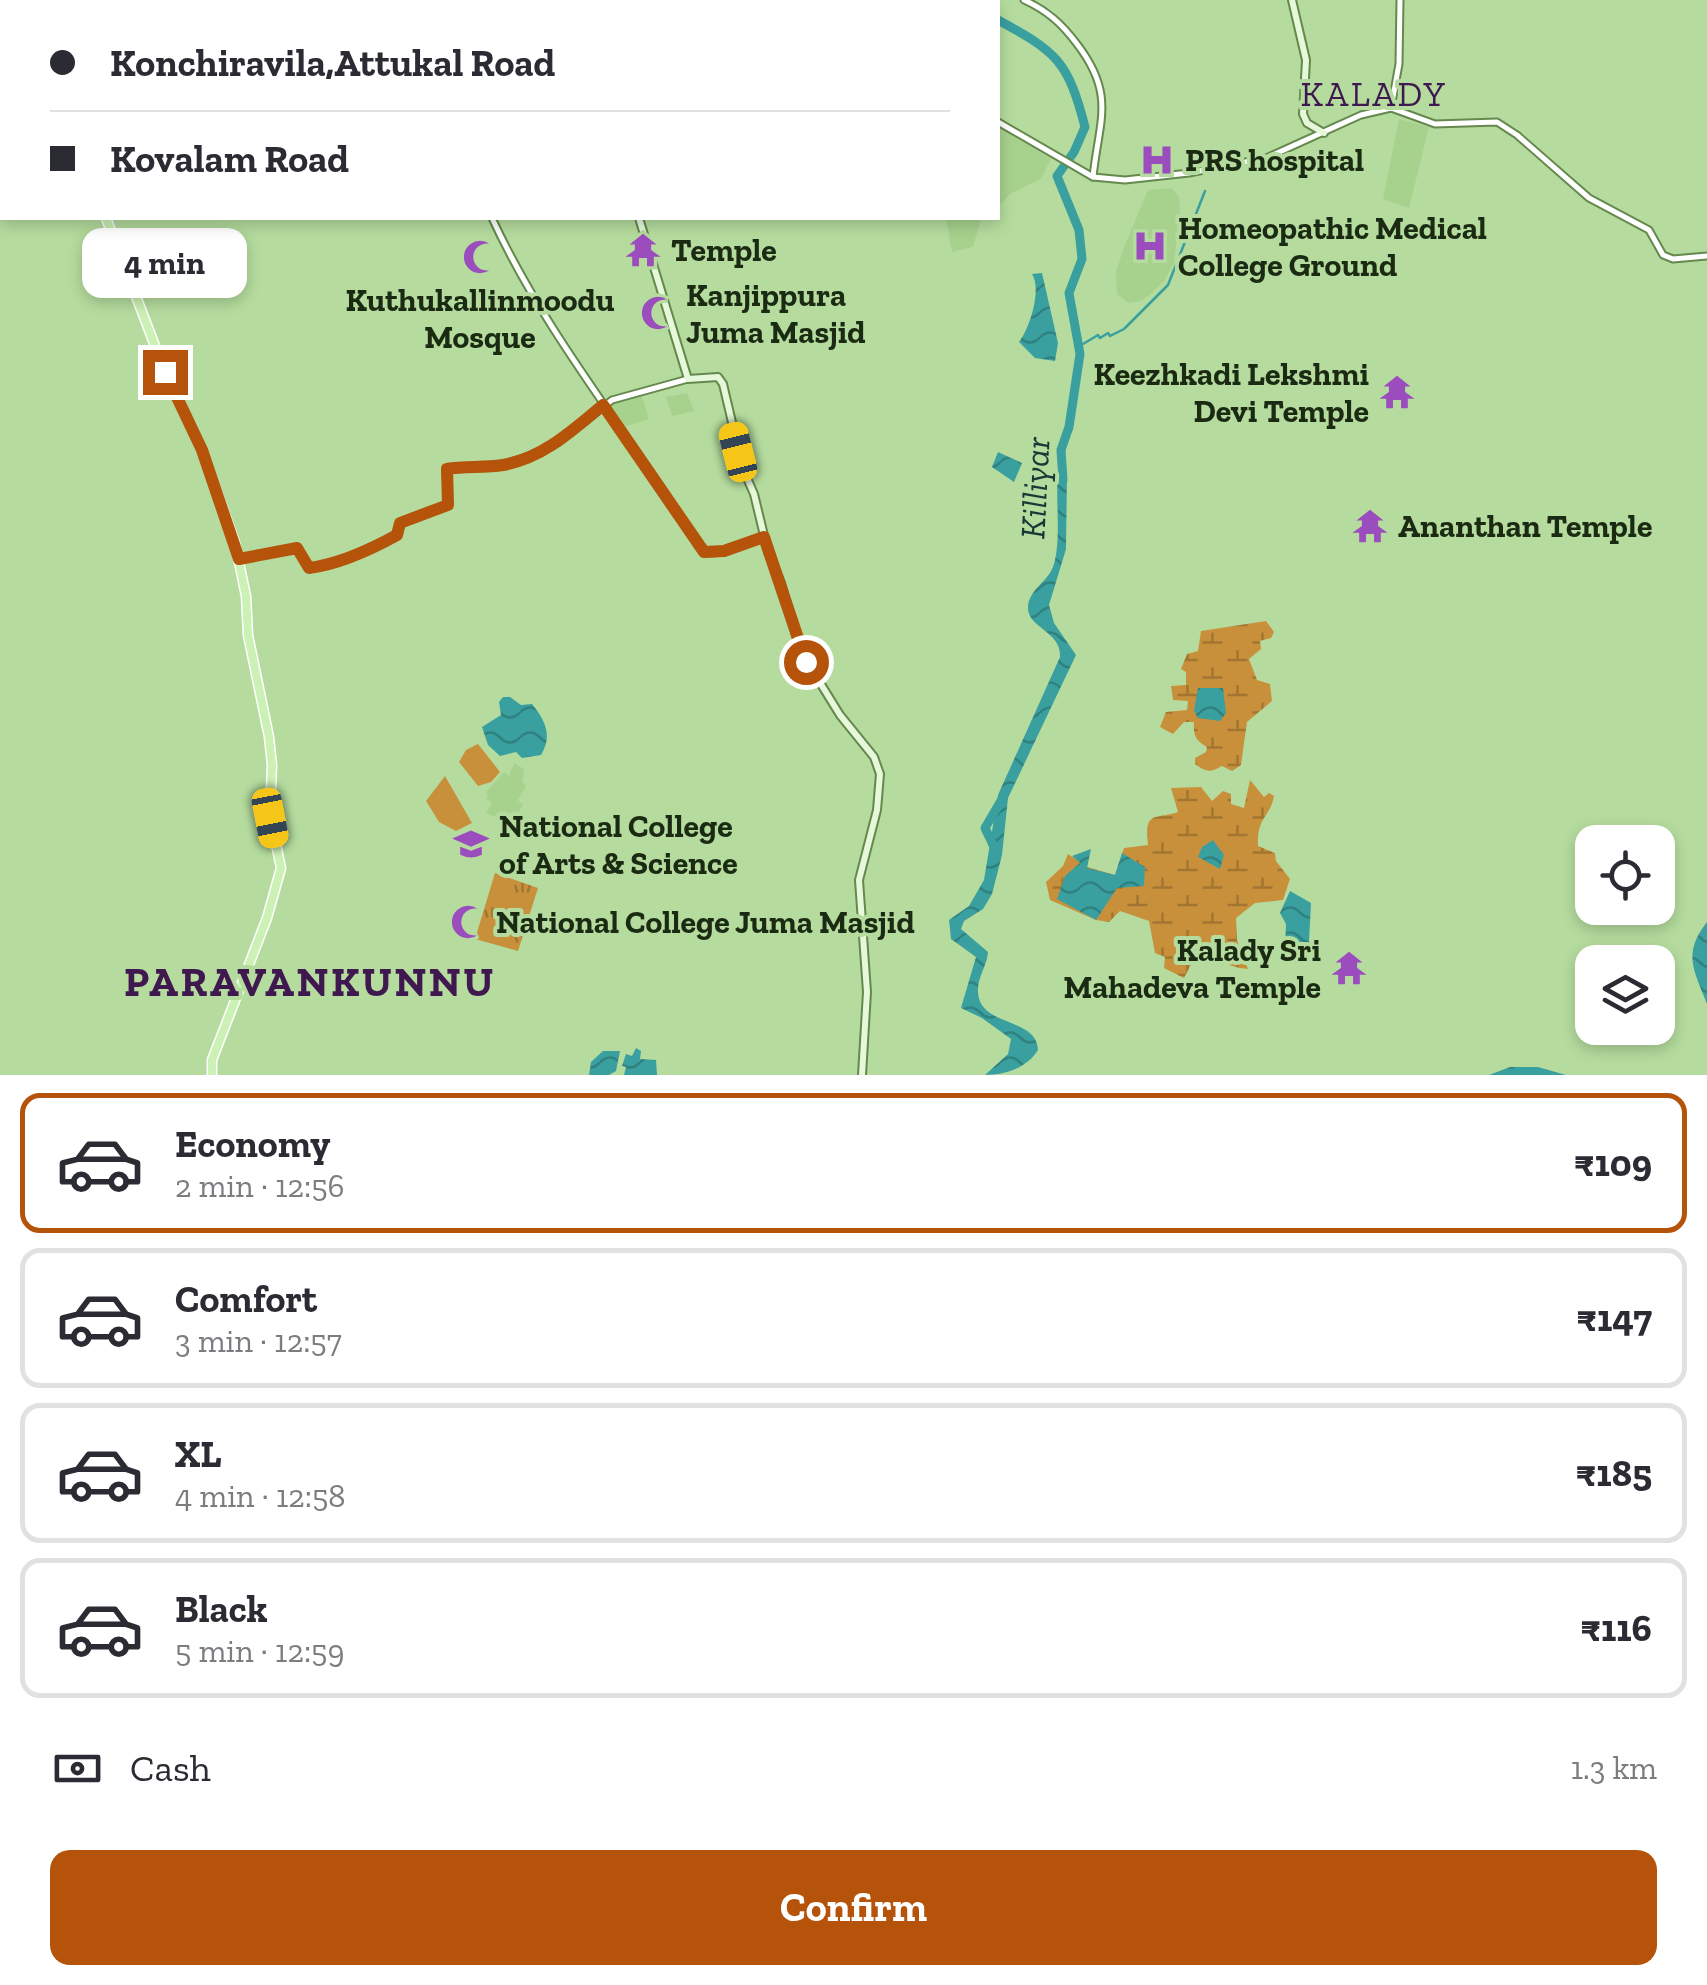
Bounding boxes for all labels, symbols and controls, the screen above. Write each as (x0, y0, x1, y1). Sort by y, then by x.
text: Konchiravila,Attukal Road (110, 40, 555, 86)
district label: KALADY (1301, 73, 1447, 115)
text: Kovalam Road (110, 136, 349, 182)
hospital icon: PRS hospital (1138, 141, 1176, 179)
place label: PRS hospital (1185, 141, 1364, 179)
place label: Homeopathic Medical College Ground (1178, 209, 1487, 284)
callout: 4 min (82, 227, 248, 297)
hospital icon: Homeopathic Medical College Ground (1131, 227, 1169, 265)
temple icon: Temple (624, 231, 662, 269)
place label: Temple (671, 231, 777, 269)
mosque icon: Kuthukallinmoodu Mosque (461, 238, 499, 276)
text: 4 min (124, 244, 205, 282)
place label: Kanjippura Juma Masjid (686, 276, 866, 351)
place label: Kuthukallinmoodu Mosque (345, 281, 615, 356)
mosque icon: Kanjippura Juma Masjid (639, 294, 677, 332)
route end (143, 350, 188, 395)
place label: Keezhkadi Lekshmi Devi Temple (1093, 355, 1369, 430)
temple icon: Keezhkadi Lekshmi Devi Temple (1378, 373, 1416, 411)
car (716, 419, 760, 485)
water label: Killiyar (1011, 435, 1059, 540)
temple icon: Ananthan Temple (1351, 507, 1389, 545)
place label: Ananthan Temple (1398, 507, 1652, 545)
route start (784, 640, 829, 685)
car (250, 786, 290, 850)
place label: National College of Arts & Science (499, 807, 738, 882)
school or university icon: National College of Arts & Science (452, 825, 490, 863)
map controls (1575, 825, 1675, 1045)
button: locate (1575, 825, 1675, 925)
mosque icon: National College Juma Masjid (449, 903, 487, 941)
place label: National College Juma Masjid (496, 903, 915, 941)
place label: Kalady Sri Mahadeva Temple (1064, 931, 1321, 1006)
button: layers (1575, 945, 1675, 1045)
temple icon: Kalady Sri Mahadeva Temple (1330, 949, 1368, 987)
district label: PARAVANKUNNU (124, 956, 496, 1007)
icon: car (55, 1118, 145, 1208)
text: Economy (175, 1121, 330, 1167)
text: ₹109 (1574, 1140, 1652, 1186)
text: 2 min · 12:56 (175, 1167, 345, 1205)
icon: car (55, 1273, 145, 1363)
text: Comfort (175, 1276, 317, 1322)
text: ₹147 (1576, 1295, 1652, 1341)
text: 3 min · 12:57 (175, 1322, 342, 1360)
icon: car (55, 1428, 145, 1518)
text: XL (175, 1431, 222, 1477)
text: ₹185 (1576, 1450, 1652, 1496)
text: 4 min · 12:58 (175, 1477, 346, 1515)
icon: car (55, 1583, 145, 1673)
text: Black (175, 1586, 268, 1632)
text: ₹116 (1580, 1605, 1652, 1651)
text: 5 min · 12:59 (175, 1632, 344, 1670)
icon: cash (50, 1741, 105, 1796)
text: Cash (130, 1745, 211, 1791)
text: 1.3 km (1571, 1749, 1657, 1787)
button: Confirm (50, 1850, 1657, 1965)

